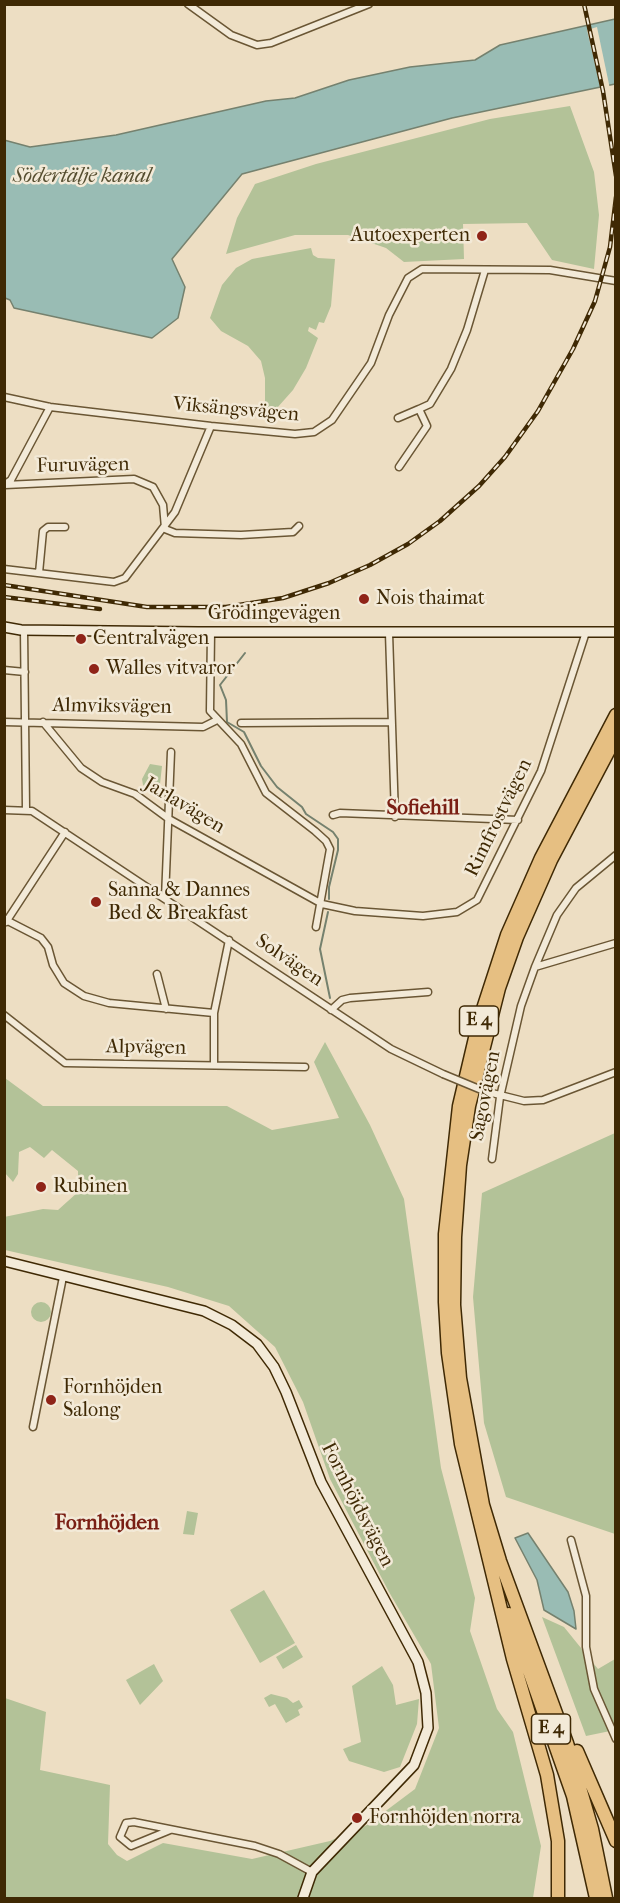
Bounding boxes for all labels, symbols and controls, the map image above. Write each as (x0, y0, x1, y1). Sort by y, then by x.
water label: Södertälje kanal (13, 164, 151, 190)
place label: Autoexperten (351, 224, 470, 248)
marker: Autoexperten (475, 229, 489, 243)
street label: Viksängsvägen (172, 393, 300, 427)
street label: Furuvägen (36, 453, 130, 479)
place label: Nois thaimat (376, 587, 485, 611)
marker: Nois thaimat (357, 592, 371, 606)
street label: Grödingevägen (208, 602, 340, 626)
place label: Centralvägen (93, 627, 209, 651)
marker: Centralvägen (74, 632, 88, 646)
place label: Walles vitvaror (106, 657, 235, 681)
marker: Walles vitvaror (87, 662, 101, 676)
street label: Almviksvägen (52, 694, 172, 720)
street label: Rimfrostvägen (460, 755, 538, 881)
street label: Jarlavägen (139, 772, 229, 840)
district label: Sofiehill (386, 796, 460, 822)
place label: Sanna & Dannes Bed & Breakfast (108, 879, 250, 926)
marker: Sanna & Dannes Bed & Breakfast (89, 895, 103, 909)
street label: Solvägen (250, 930, 328, 992)
road number: E 4 (460, 1006, 498, 1036)
street label: Alpvägen (106, 1035, 186, 1061)
street label: Sagovägen (466, 1049, 506, 1143)
place label: Rubinen (53, 1175, 128, 1199)
marker: Rubinen (34, 1180, 48, 1194)
place label: Fornhöjden Salong (63, 1376, 162, 1423)
marker: Fornhöjden Salong (44, 1393, 58, 1407)
street label: Fornhöjdsvägen (315, 1439, 399, 1571)
district label: Fornhöjden (55, 1511, 159, 1537)
road number: E 4 (532, 1714, 570, 1744)
place label: Fornhöjden norra (369, 1806, 520, 1830)
marker: Fornhöjden norra (350, 1811, 364, 1825)

